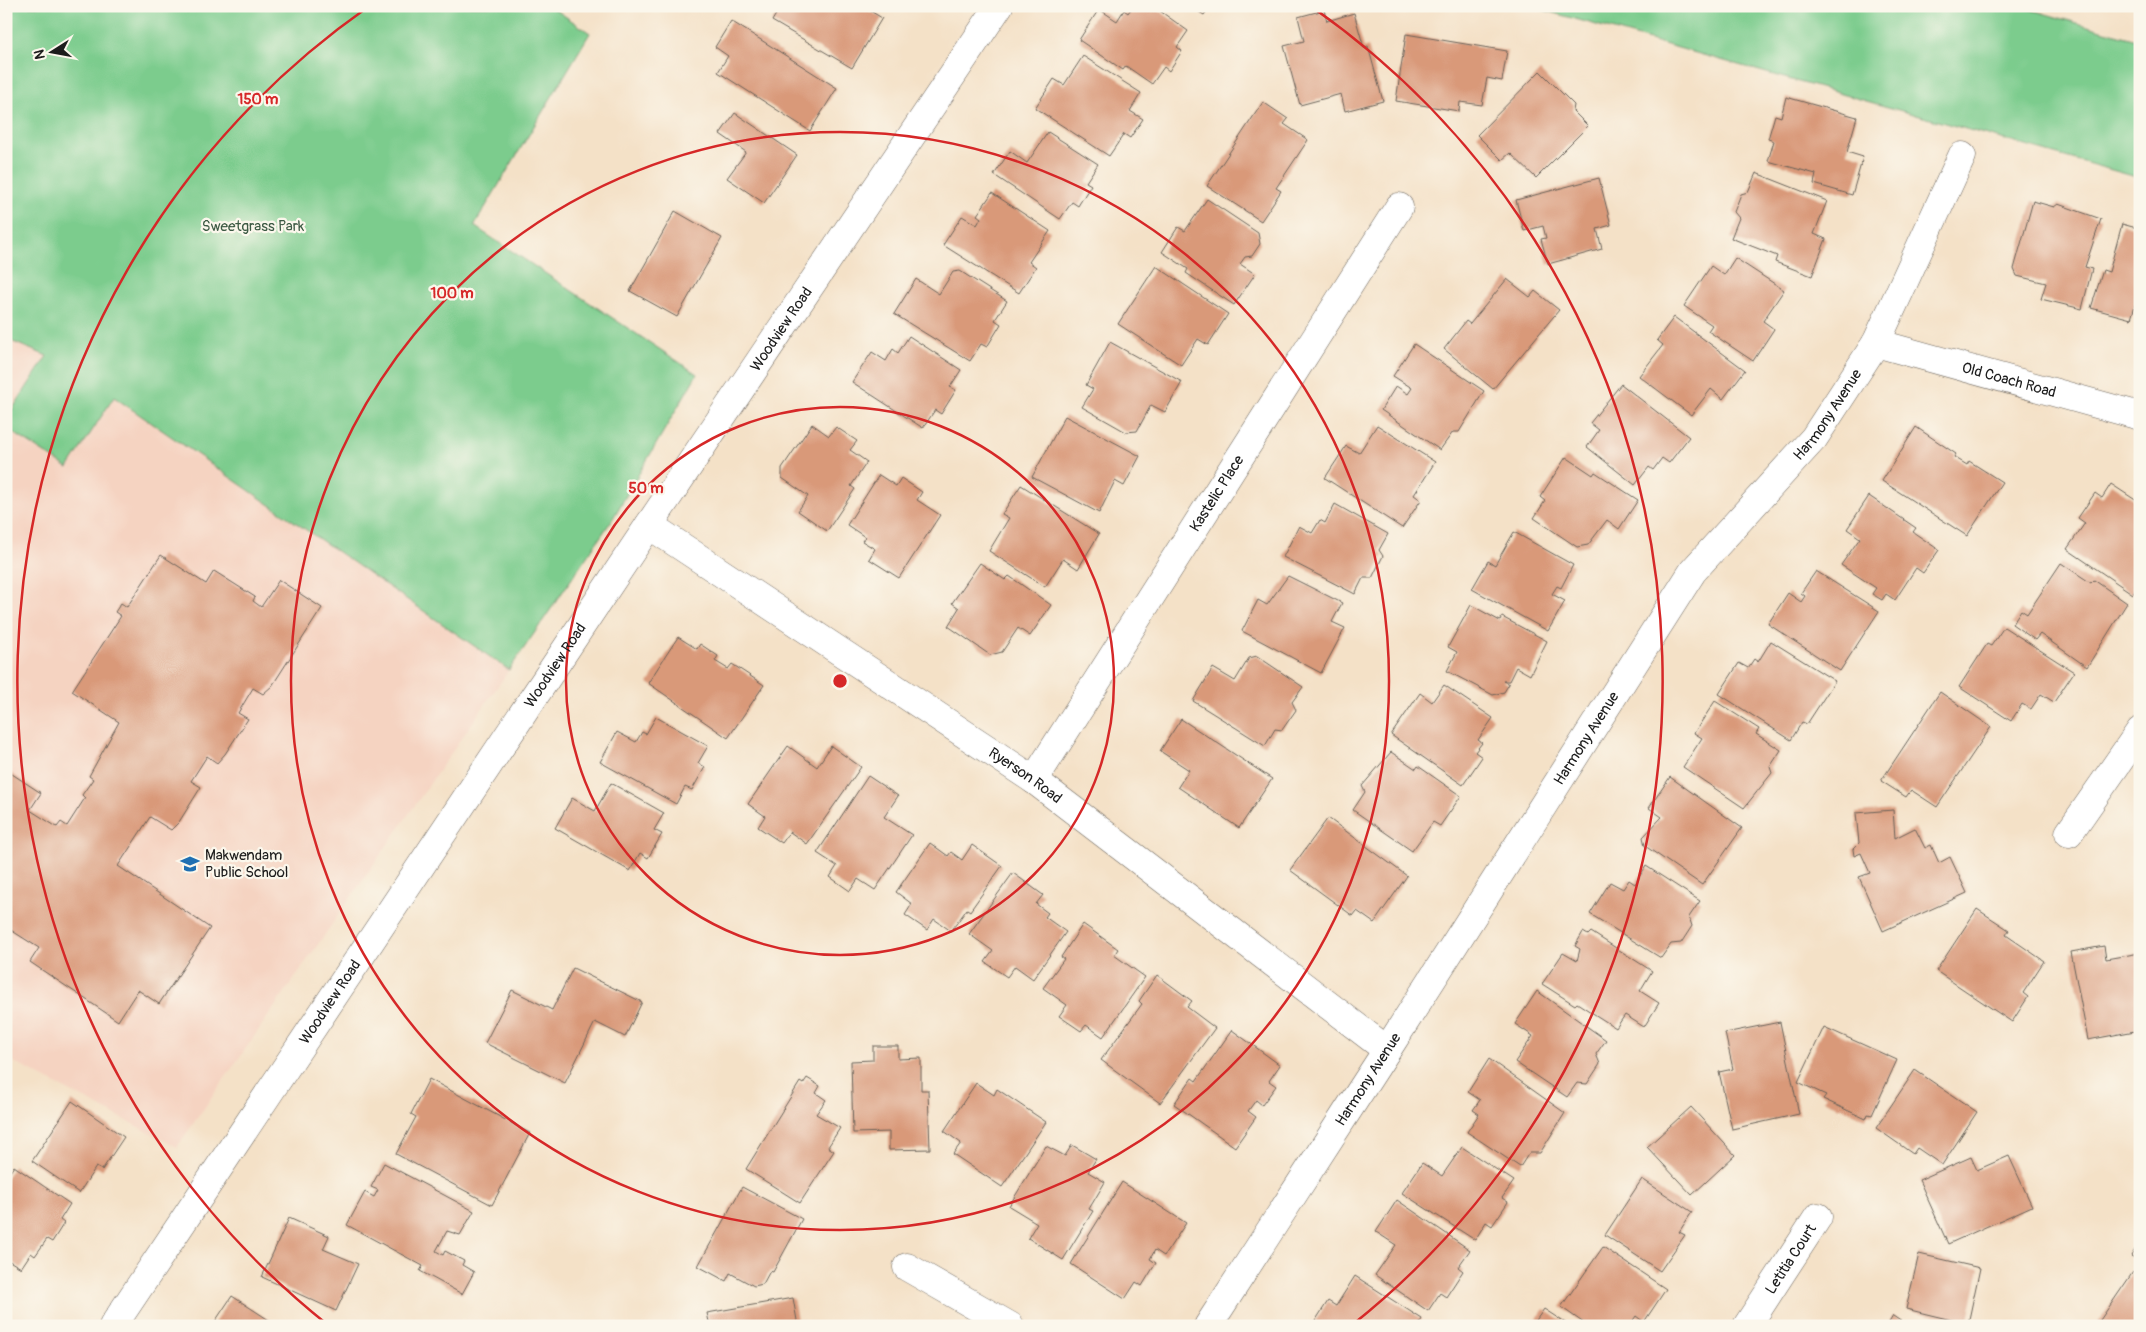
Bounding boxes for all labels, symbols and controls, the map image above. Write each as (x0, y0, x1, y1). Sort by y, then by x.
north arrow (28, 28, 78, 78)
text: N (30, 48, 49, 61)
text: 150 m (238, 90, 278, 109)
park label: Sweetgrass Park (202, 217, 305, 236)
text: 100 m (431, 284, 473, 303)
street label: Woodview Road (746, 284, 817, 375)
street label: Old Coach Road (1960, 358, 2058, 402)
street label: Harmony Avenue (1789, 365, 1867, 465)
street label: Kastelic Place (1186, 451, 1249, 535)
text: 50 m (629, 479, 663, 498)
street label: Woodview Road (520, 620, 591, 711)
centre of rings (831, 672, 849, 690)
street label: Harmony Avenue (1550, 688, 1624, 789)
street label: Ryerson Road (985, 744, 1066, 808)
place label: Makwendam Public School (205, 846, 288, 882)
school or university icon: Makwendam Public School (179, 853, 201, 875)
street label: Woodview Road (295, 956, 365, 1048)
street label: Harmony Avenue (1331, 1029, 1406, 1130)
street label: Letitia Court (1761, 1220, 1821, 1298)

